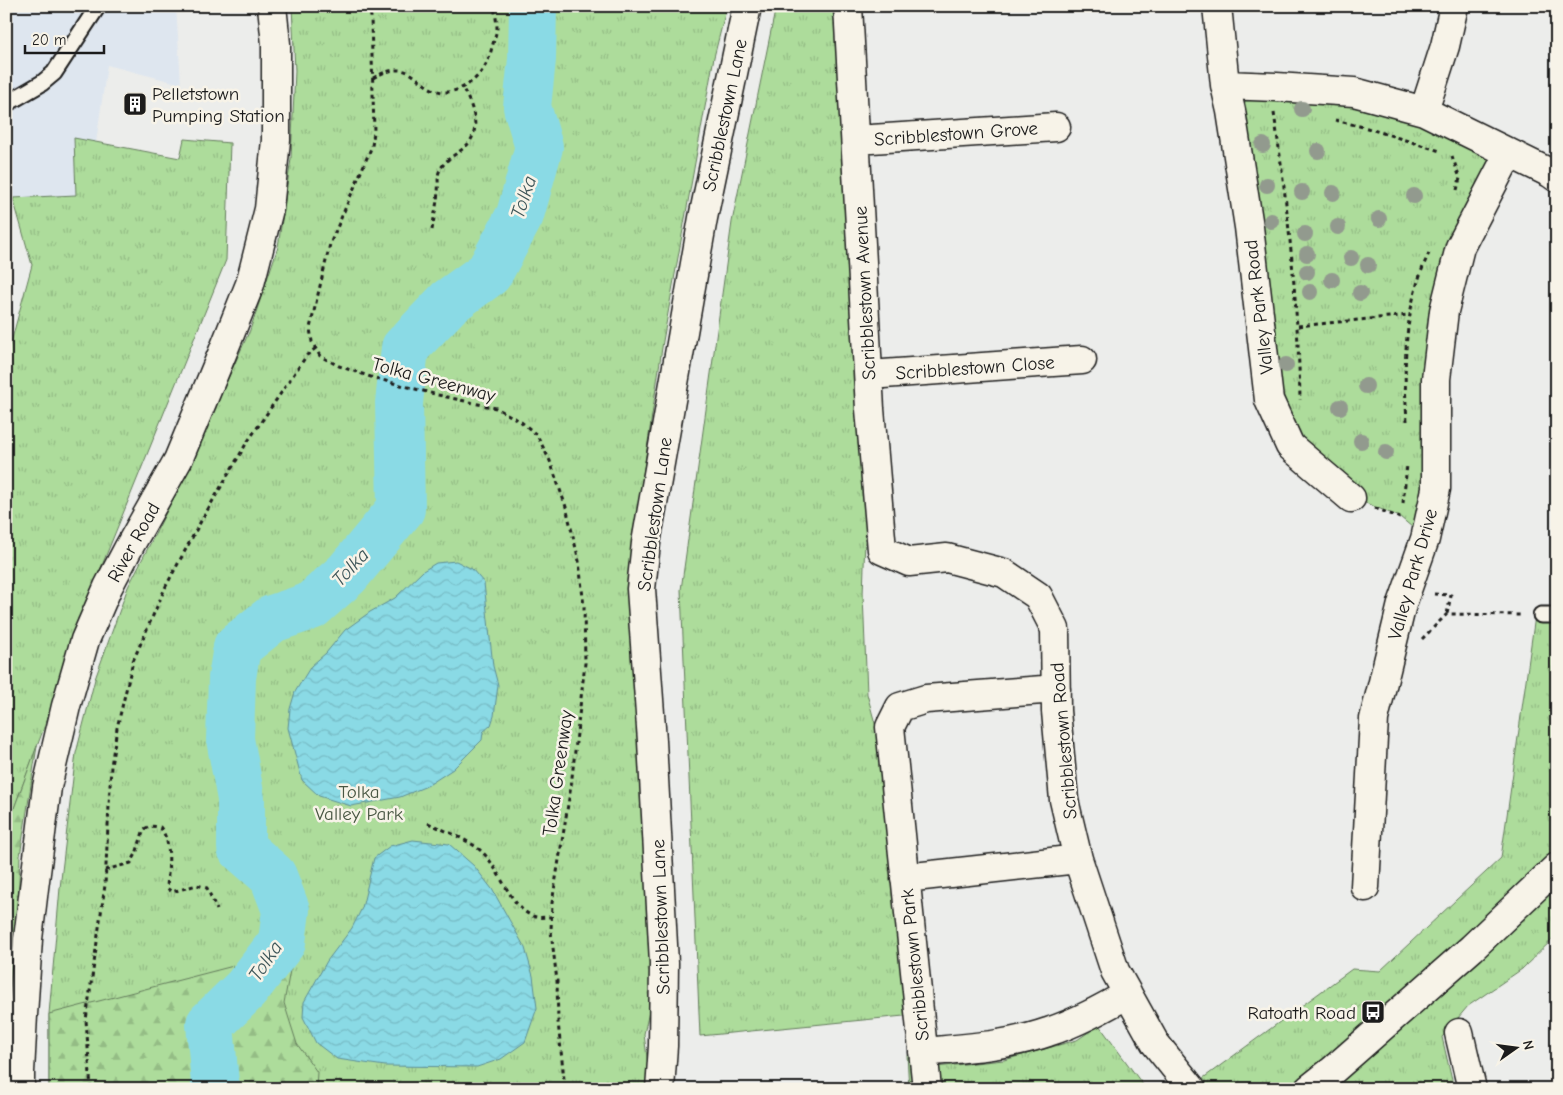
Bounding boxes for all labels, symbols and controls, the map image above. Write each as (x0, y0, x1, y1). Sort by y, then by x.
scale bar (25, 22, 104, 54)
text: 20 m (32, 31, 66, 49)
street label: Scribblestown Lane (698, 37, 752, 194)
place label: Pelletstown Pumping Station (152, 83, 285, 127)
building icon: Pelletstown Pumping Station (122, 91, 148, 117)
street label: Scribblestown Grove (873, 117, 1039, 151)
water label: Tolka (506, 173, 541, 221)
street label: Scribblestown Avenue (849, 205, 881, 381)
street label: Valley Park Road (1240, 238, 1278, 375)
street label: Scribblestown Close (895, 351, 1055, 385)
street label: Tolka Greenway (370, 353, 498, 407)
street label: Scribblestown Lane (633, 436, 677, 593)
street label: River Road (103, 499, 165, 586)
street label: Valley Park Drive (1384, 506, 1442, 642)
water label: Tolka (327, 544, 374, 591)
street label: Scribblestown Road (1046, 662, 1082, 820)
street label: Tolka Greenway (538, 708, 578, 838)
park label: Tolka Valley Park (315, 781, 404, 825)
street label: Scribblestown Lane (647, 839, 675, 995)
street label: Scribblestown Park (896, 887, 934, 1042)
water label: Tolka (244, 937, 287, 986)
bus stop icon: Ratoath Road (1360, 999, 1386, 1025)
place label: Ratoath Road (1247, 1002, 1356, 1024)
north arrow (1490, 1022, 1540, 1072)
text: N (1519, 1038, 1537, 1051)

